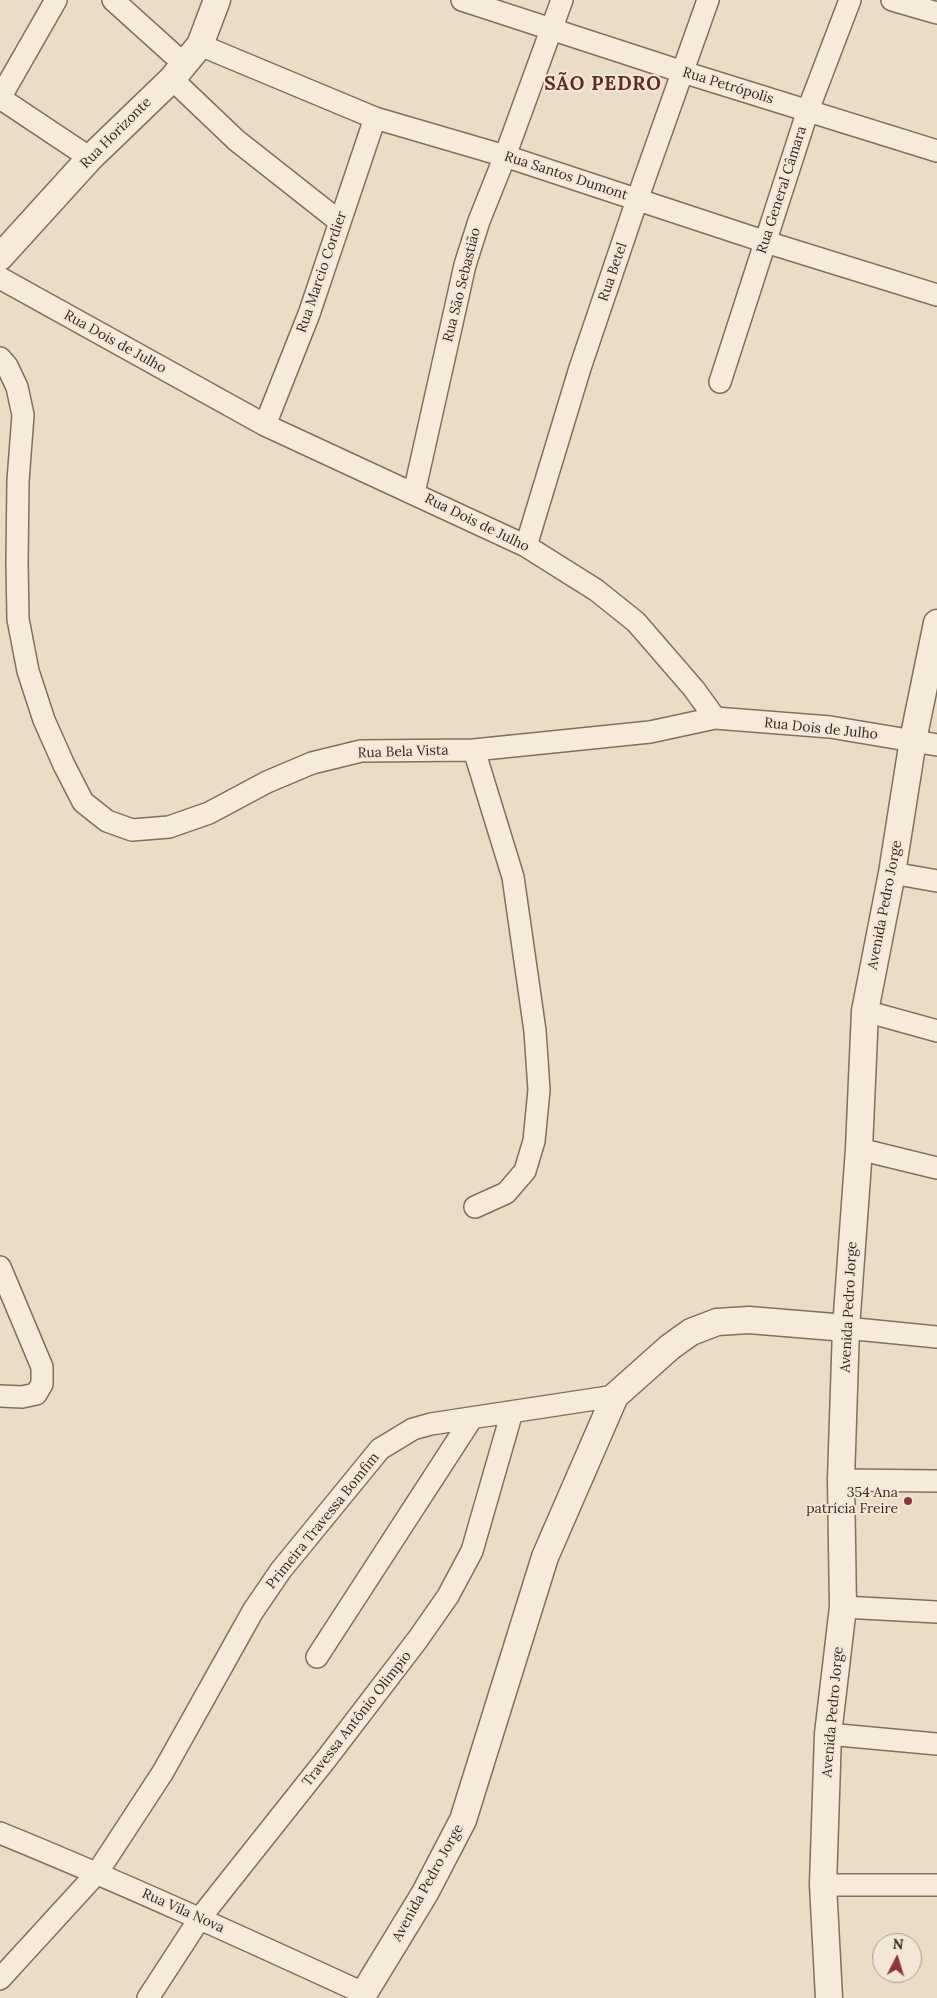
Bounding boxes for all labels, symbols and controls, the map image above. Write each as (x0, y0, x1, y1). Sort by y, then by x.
street label: Rua Petrópolis (680, 64, 776, 108)
district label: SÃO PEDRO (543, 74, 663, 96)
street label: Rua Horizonte (77, 94, 155, 172)
street label: Rua General Câmara (753, 124, 811, 256)
street label: Rua Santos Dumont (502, 148, 630, 204)
street label: Rua Marcio Cordier (293, 209, 351, 335)
street label: Rua São Sebastião (440, 226, 484, 344)
street label: Rua Betel (595, 240, 631, 304)
street label: Rua Dois de Julho (61, 307, 169, 377)
street label: Rua Dois de Julho (422, 490, 532, 556)
street label: Rua Dois de Julho (763, 715, 879, 743)
street label: Rua Bela Vista (357, 742, 449, 762)
street label: Avenida Pedro Jorge (864, 839, 906, 971)
street label: Avenida Pedro Jorge (837, 1241, 861, 1373)
street label: Primeira Travessa Bomfim (263, 1450, 383, 1592)
place label: 354 Ana patrícia Freire (806, 1485, 898, 1518)
marker: 354 Ana patrícia Freire (902, 1495, 914, 1507)
street label: Avenida Pedro Jorge (819, 1646, 847, 1778)
street label: Travessa Antônio Olimpio (299, 1648, 415, 1790)
street label: Avenida Pedro Jorge (389, 1821, 467, 1945)
street label: Rua Vila Nova (139, 1885, 227, 1937)
north arrow (872, 1933, 922, 1983)
text: N (892, 1935, 904, 1953)

